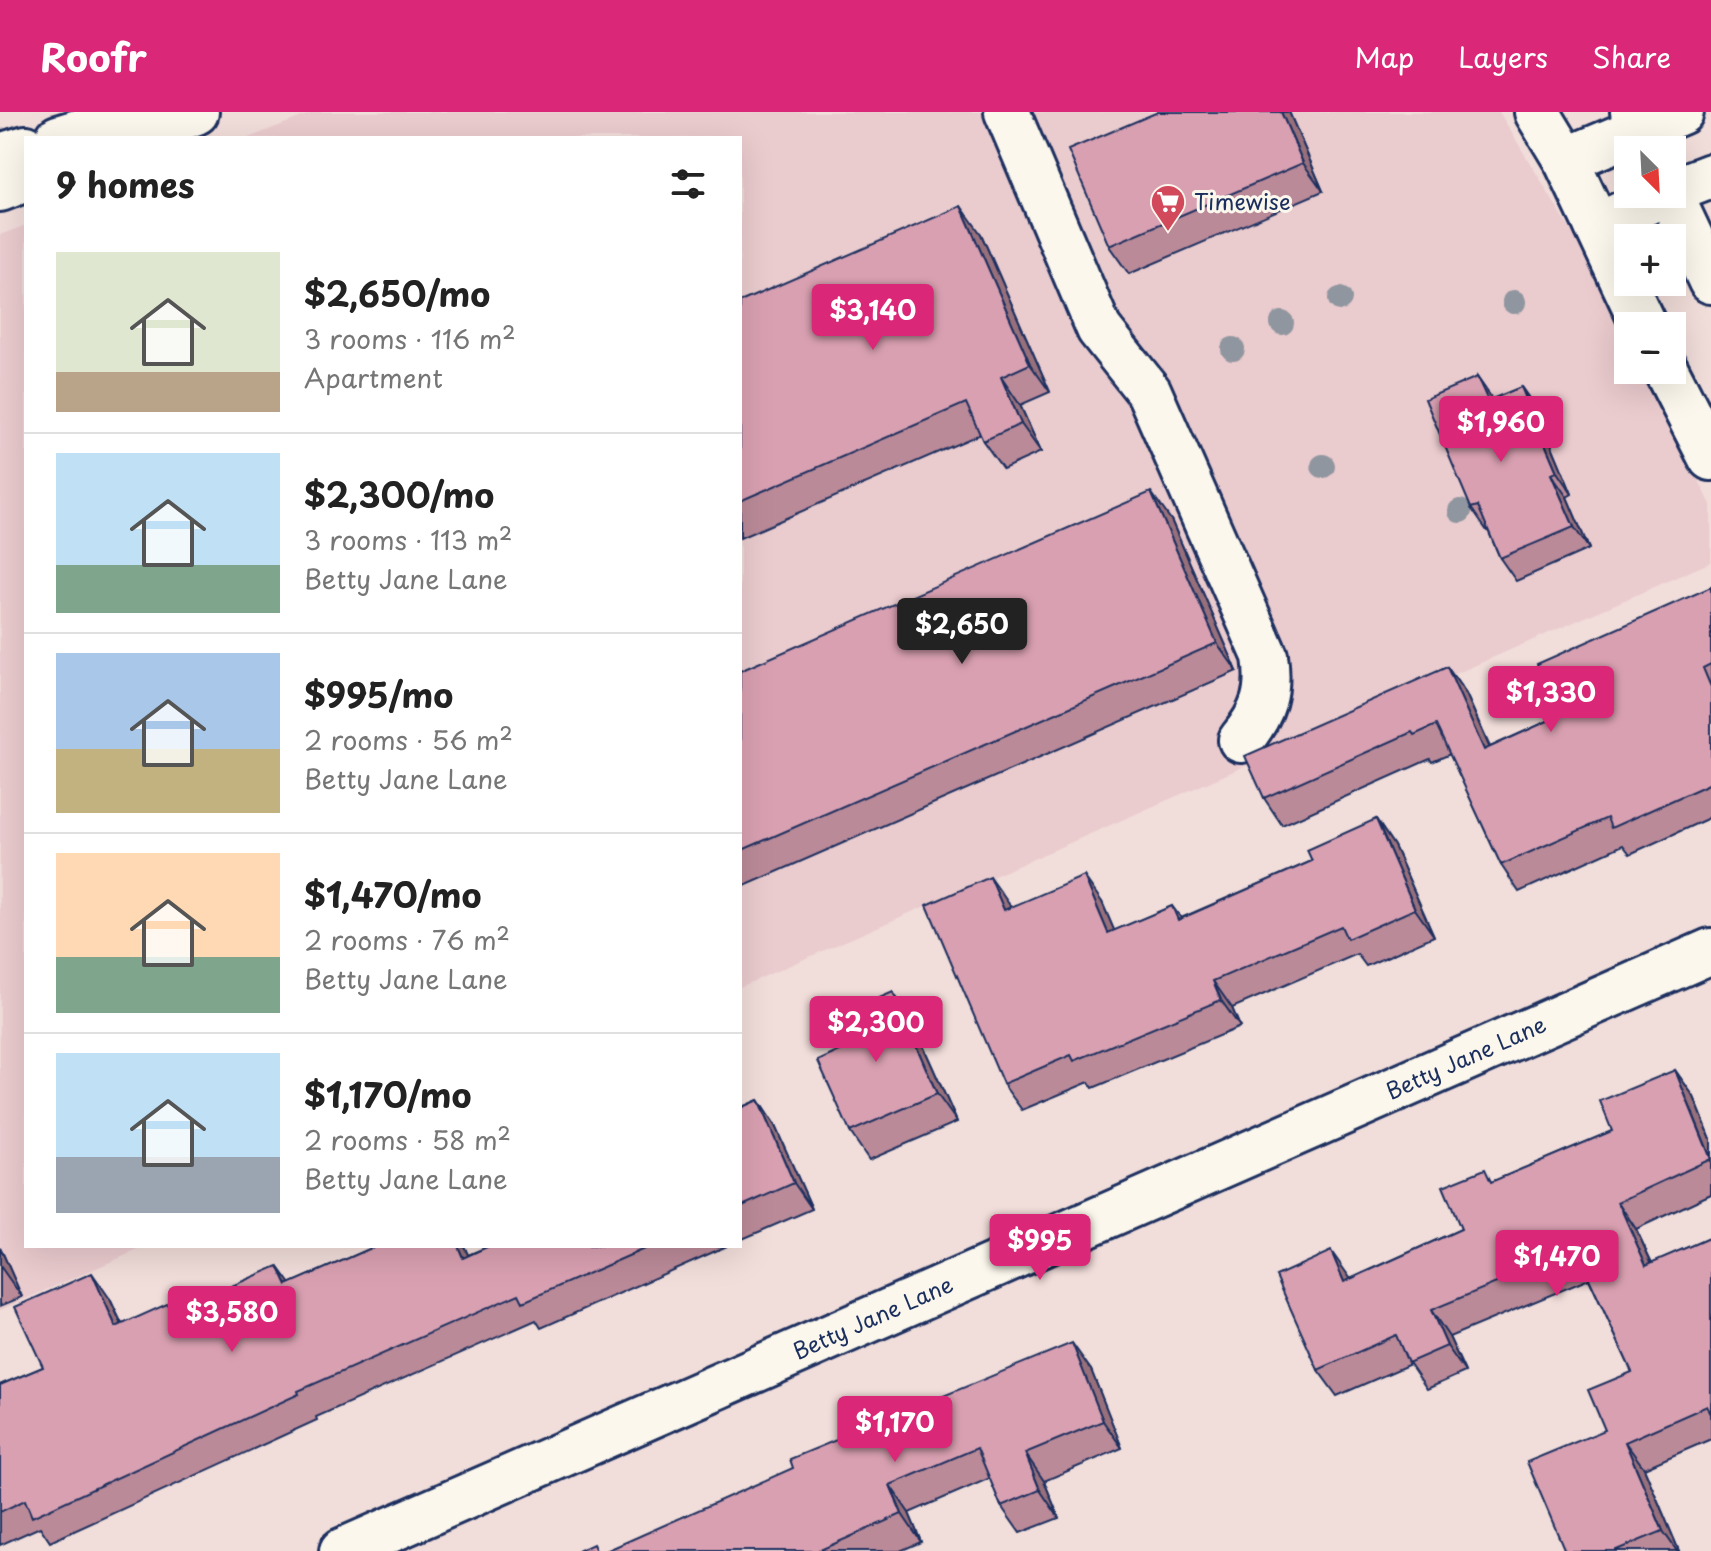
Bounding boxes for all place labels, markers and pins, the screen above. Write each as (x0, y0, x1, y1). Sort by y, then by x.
supermarket icon: Timewise (1149, 183, 1187, 233)
place label: Timewise (1194, 184, 1291, 217)
pin: $3,140 (808, 284, 938, 352)
pin: $1,960 (1436, 396, 1566, 464)
pin: $2,650 (897, 598, 1027, 666)
pin: $1,330 (1486, 666, 1616, 734)
pin: $2,300 (811, 996, 941, 1064)
pin: $995 (993, 1214, 1087, 1282)
pin: $1,470 (1492, 1230, 1622, 1298)
pin: $3,580 (167, 1286, 297, 1354)
pin: $1,170 (830, 1396, 960, 1464)

